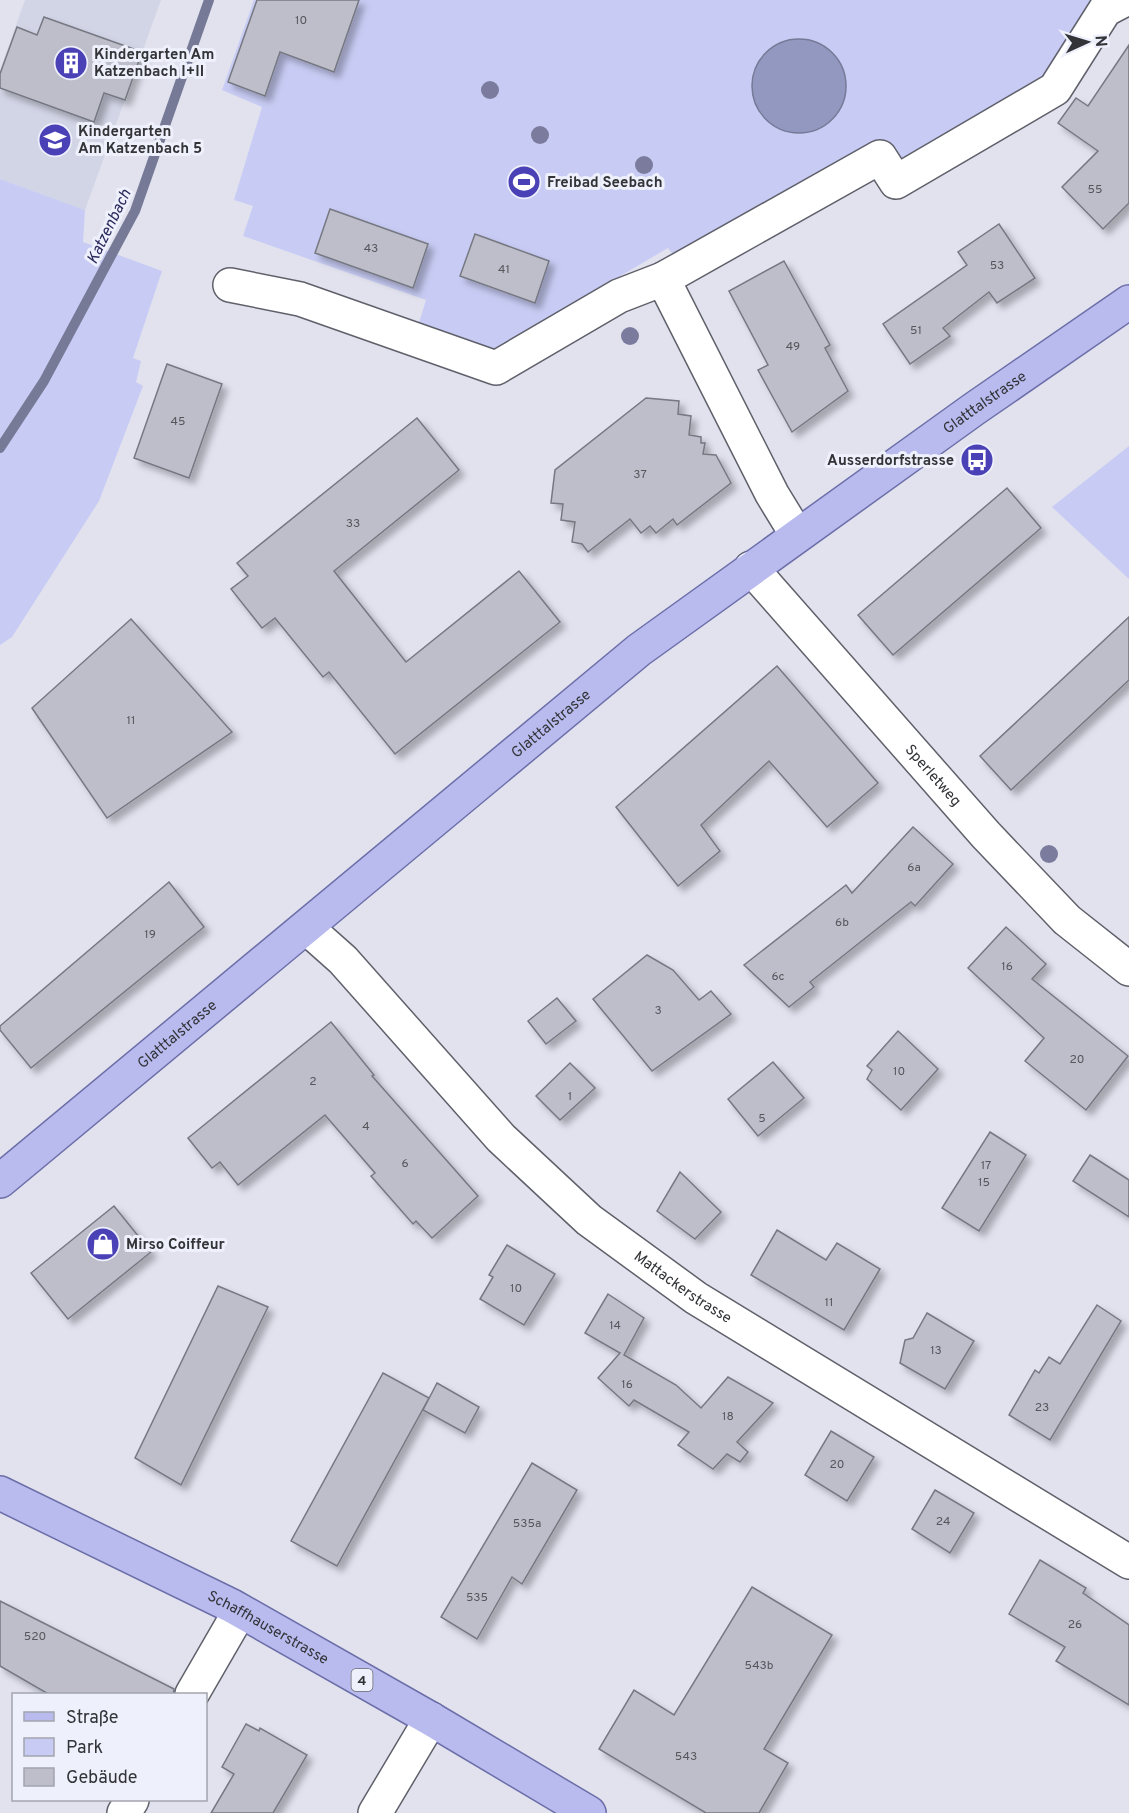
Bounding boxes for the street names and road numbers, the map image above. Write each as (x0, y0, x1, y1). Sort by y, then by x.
street label: Glatttalstrasse (940, 368, 1031, 439)
street label: Glatttalstrasse (508, 686, 595, 763)
street label: Sperletweg (900, 741, 965, 811)
street label: Glatttalstrasse (134, 997, 221, 1074)
street label: Mattackerstrasse (630, 1248, 735, 1328)
street label: Schaffhauserstrasse (204, 1587, 332, 1670)
road number: 4 (352, 1669, 372, 1691)

